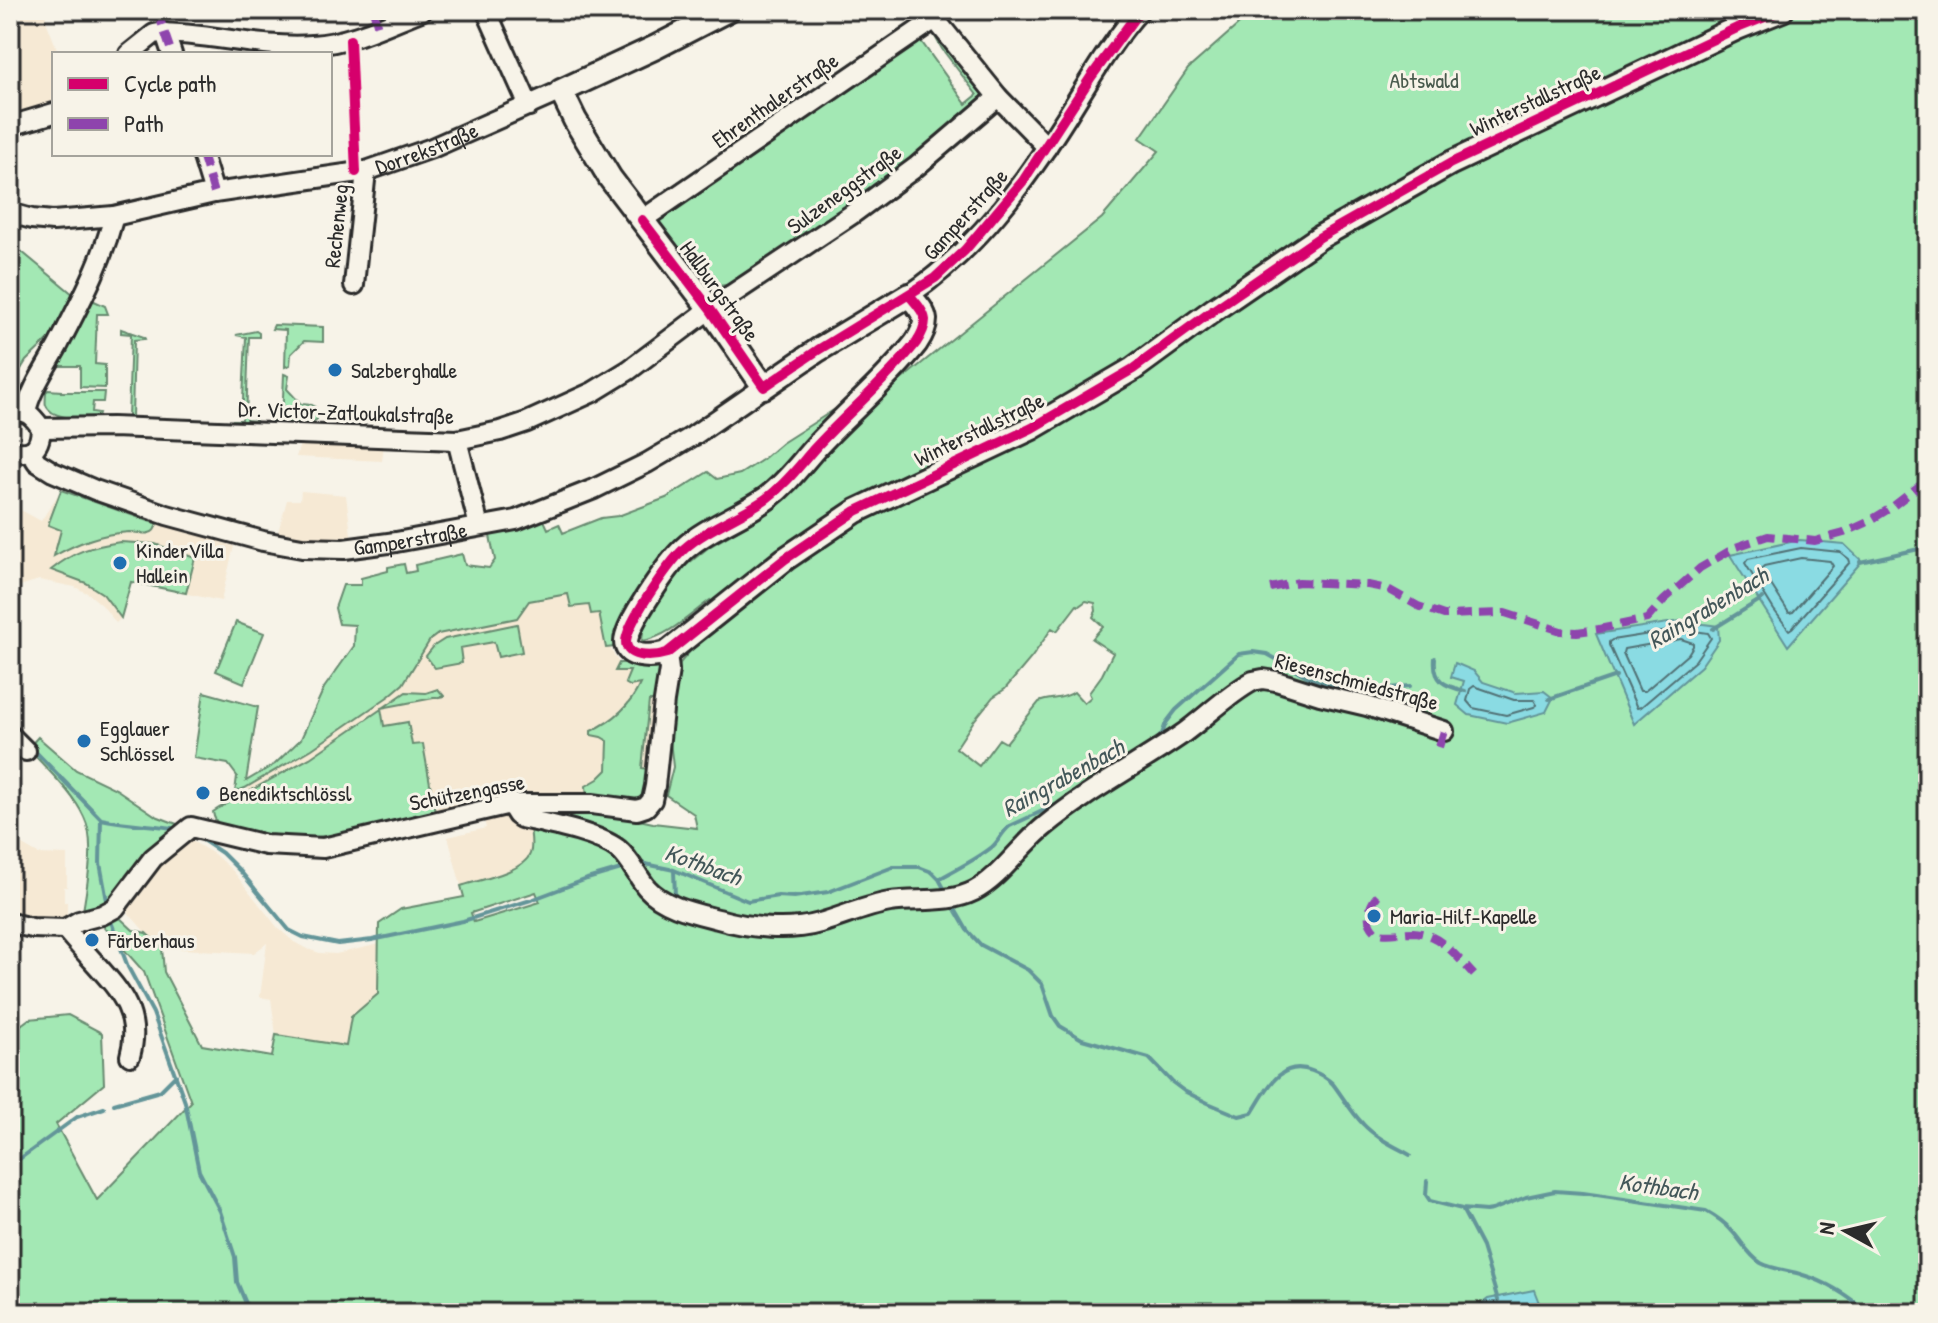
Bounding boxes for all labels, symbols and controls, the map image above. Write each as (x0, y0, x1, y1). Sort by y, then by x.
street label: Ehrenthalerstraße (706, 45, 844, 155)
legend (52, 52, 332, 156)
street label: Winterstallstraße (1465, 57, 1605, 143)
park label: Abtswald (1389, 65, 1459, 95)
text: Cycle path (124, 67, 216, 99)
text: Path (124, 107, 163, 139)
street label: Dorrekstraße (371, 115, 483, 182)
street label: Sulzeneggstraße (781, 137, 908, 241)
street label: Gamperstraße (916, 161, 1015, 267)
street label: Rechenweg (317, 183, 355, 269)
street label: Hallburgstraße (673, 234, 767, 348)
place label: Salzberghalle (351, 355, 457, 385)
marker: Salzberghalle (326, 361, 344, 379)
street label: Winterstallstraße (909, 385, 1049, 473)
street label: Dr. Victor-Zatloukalstraße (237, 393, 455, 431)
street label: Gamperstraße (352, 514, 470, 563)
place label: KinderVilla Hallein (136, 535, 224, 590)
marker: KinderVilla Hallein (111, 554, 129, 572)
water label: Raingrabenbach (1641, 558, 1776, 656)
street label: Riesenschmiedstraße (1272, 645, 1442, 717)
place label: Egglauer Schlössel (100, 713, 174, 768)
water label: Raingrabenbach (996, 730, 1131, 825)
marker: Egglauer Schlössel (75, 732, 93, 750)
street label: Schützengasse (407, 766, 527, 818)
place label: Benediktschlössl (219, 778, 352, 808)
marker: Benediktschlössl (194, 784, 212, 802)
water label: Kothbach (661, 835, 748, 893)
place label: Maria-Hilf-Kapelle (1390, 901, 1537, 931)
marker: Maria-Hilf-Kapelle (1365, 907, 1383, 925)
place label: Färberhaus (107, 925, 195, 955)
marker: Färberhaus (83, 931, 101, 949)
water label: Kothbach (1617, 1165, 1702, 1208)
north arrow (1806, 1191, 1886, 1271)
text: N (1811, 1220, 1842, 1236)

